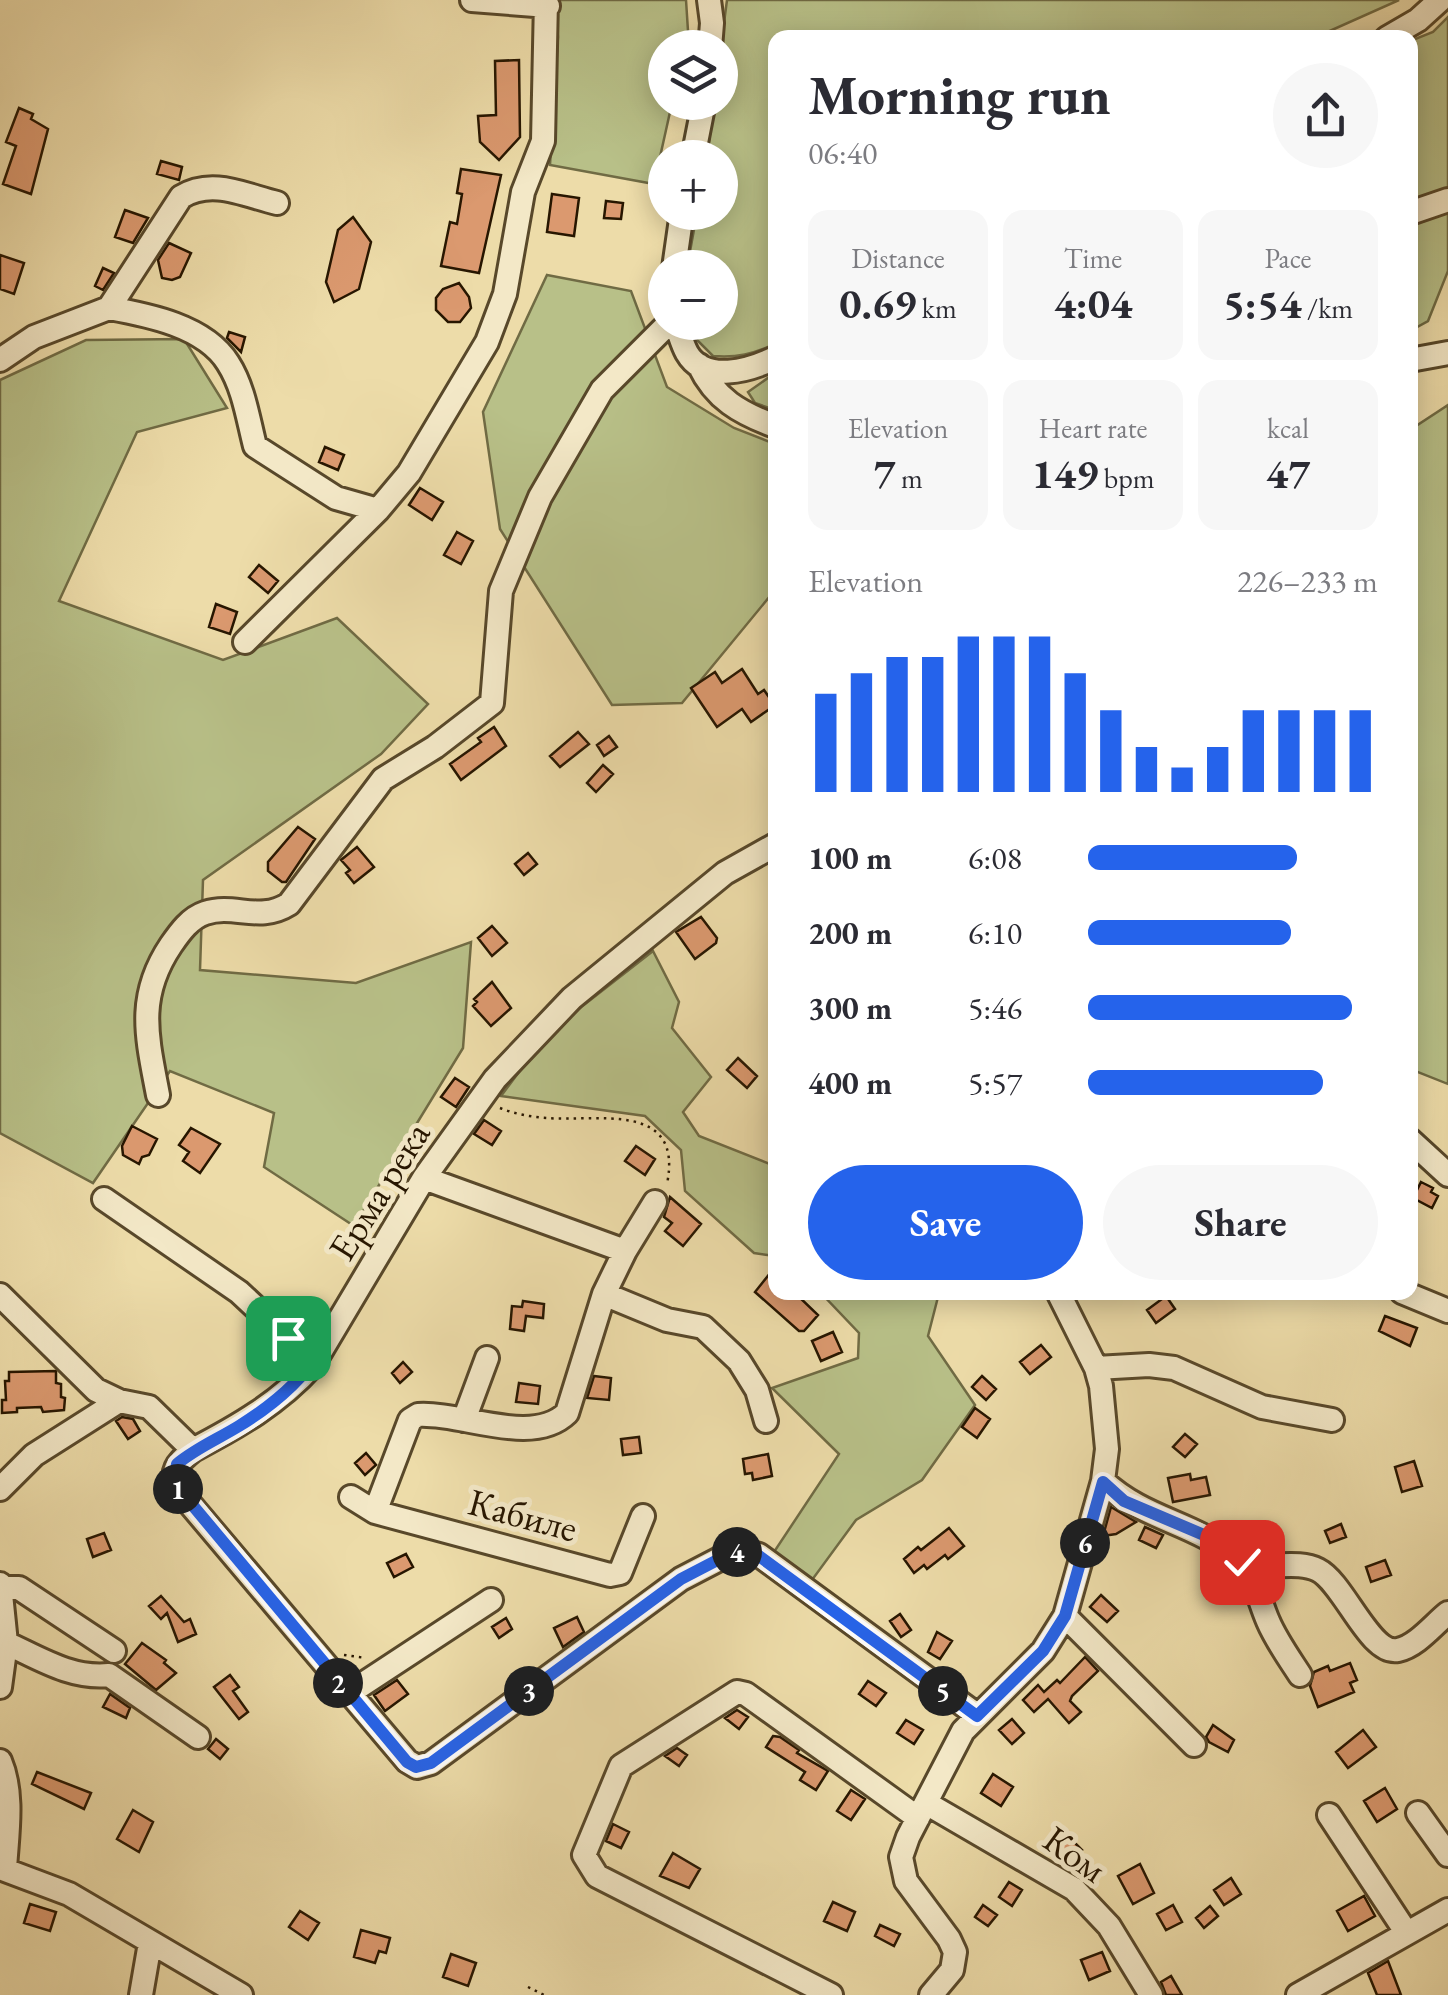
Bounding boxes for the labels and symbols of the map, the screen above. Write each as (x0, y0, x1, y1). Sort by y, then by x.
street label: Ерма река (317, 1111, 441, 1269)
pin (246, 1296, 331, 1381)
pin: 1 (153, 1464, 203, 1514)
street label: Кабиле (463, 1477, 583, 1553)
pin: 6 (1060, 1518, 1110, 1568)
pin (1200, 1520, 1285, 1605)
pin: 4 (712, 1527, 762, 1577)
pin: 2 (313, 1658, 363, 1708)
pin: 3 (504, 1666, 554, 1716)
pin: 5 (918, 1666, 968, 1716)
street label: Ком (1034, 1814, 1117, 1893)

